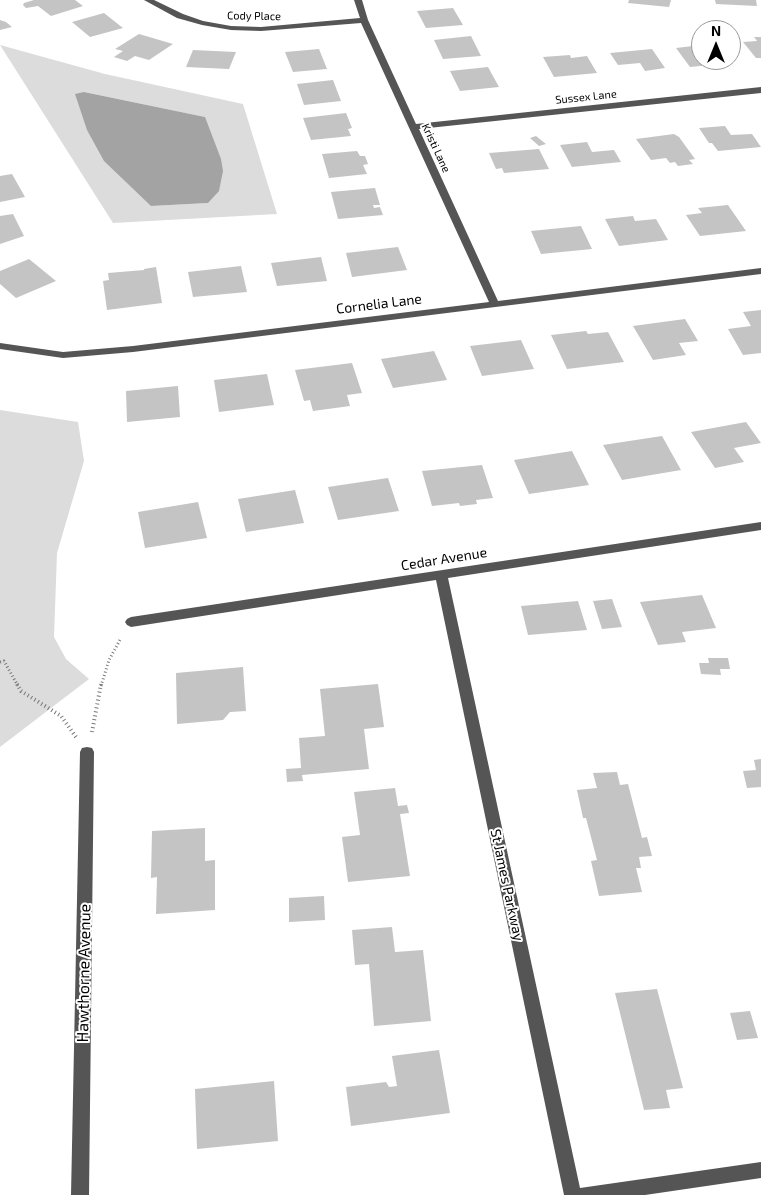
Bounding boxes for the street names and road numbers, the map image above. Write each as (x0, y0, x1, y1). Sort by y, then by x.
street label: Cody Place (227, 9, 281, 23)
street label: Sussex Lane (555, 87, 617, 107)
street label: Kristi Lane (419, 121, 453, 175)
street label: Cornelia Lane (335, 290, 423, 318)
street label: Cedar Avenue (400, 544, 488, 574)
street label: St James Parkway (487, 828, 527, 942)
street label: Hawthorne Avenue (73, 904, 95, 1042)

